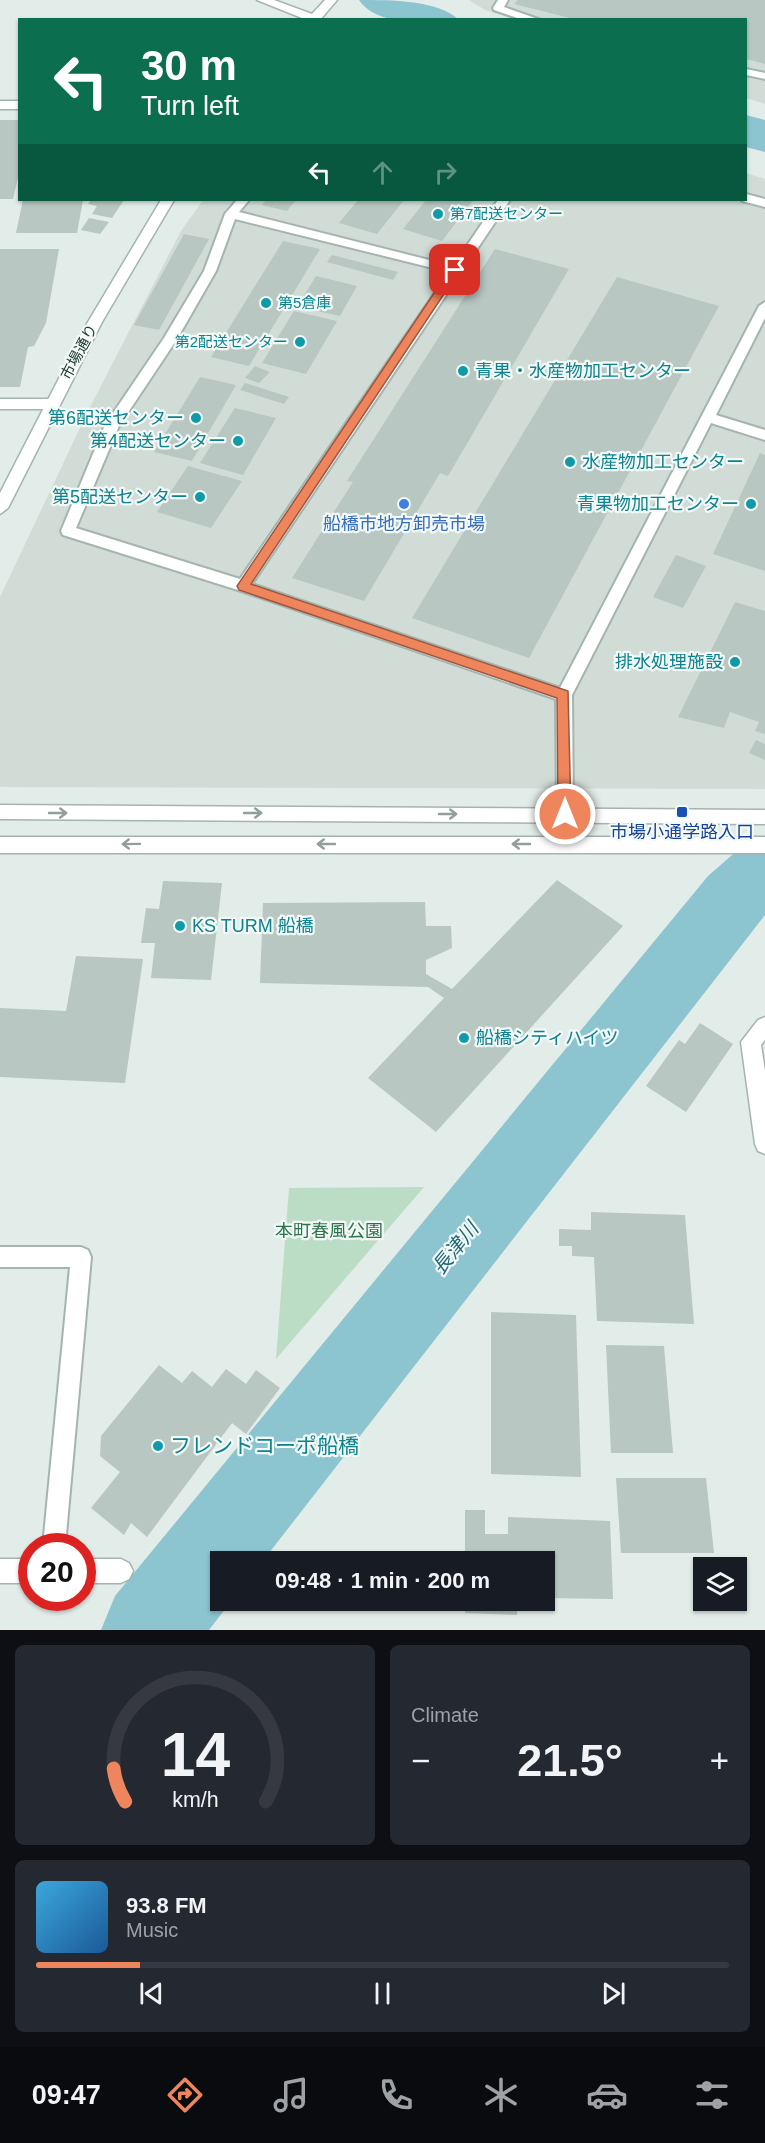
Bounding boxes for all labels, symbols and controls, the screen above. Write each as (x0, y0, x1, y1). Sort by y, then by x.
icon: left (42, 42, 120, 120)
text: 30 m (141, 42, 237, 89)
text: Turn left (141, 91, 239, 121)
icon: left (303, 156, 336, 189)
icon: ahead (366, 156, 399, 189)
icon: right (429, 156, 462, 189)
place label: 第7配送センター (450, 205, 563, 222)
marker: 第7配送センター (431, 207, 445, 221)
pin (429, 244, 480, 295)
icon: arrive (438, 253, 471, 286)
place label: 第5倉庫 (278, 294, 331, 311)
marker: 第5倉庫 (259, 296, 273, 310)
street label: 市場通り (57, 321, 100, 382)
place label: 第2配送センター (175, 333, 288, 350)
marker: 第2配送センター (293, 335, 307, 349)
place label: 青果・水産物加工センター (475, 361, 691, 381)
marker: 青果・水産物加工センター (456, 364, 470, 378)
place label: 第6配送センター (48, 408, 184, 428)
marker: 第6配送センター (189, 411, 203, 425)
place label: 第4配送センター (90, 431, 226, 451)
marker: 第4配送センター (231, 434, 245, 448)
place label: 水産物加工センター (582, 452, 744, 472)
marker: 水産物加工センター (563, 455, 577, 469)
place label: 第5配送センター (52, 487, 188, 507)
marker: 第5配送センター (193, 490, 207, 504)
place label: 青果物加工センター (577, 494, 739, 514)
marker: 船橋市地方卸売市場 (397, 497, 411, 511)
marker: 青果物加工センター (744, 497, 758, 511)
place label: 船橋市地方卸売市場 (323, 514, 485, 534)
place label: 排水処理施設 (615, 652, 723, 672)
marker: 排水処理施設 (728, 655, 742, 669)
position arrow (533, 782, 597, 846)
marker: 市場小通学路入口 (675, 805, 689, 819)
one-way arrow (48, 807, 68, 819)
one-way arrow (243, 807, 263, 819)
one-way arrow (438, 808, 458, 820)
place label: 市場小通学路入口 (610, 822, 754, 842)
one-way arrow (121, 838, 141, 850)
one-way arrow (316, 838, 336, 850)
one-way arrow (511, 839, 531, 850)
place label: KS TURM 船橋 (192, 916, 314, 936)
marker: KS TURM 船橋 (173, 919, 187, 933)
place label: 船橋シティハイツ (476, 1028, 619, 1048)
marker: 船橋シティハイツ (457, 1031, 471, 1045)
water label: 長津川 (428, 1216, 484, 1278)
park label: 本町春風公園 (275, 1221, 383, 1241)
place label: フレンドコーポ船橋 (170, 1434, 359, 1457)
marker: フレンドコーポ船橋 (151, 1439, 165, 1453)
speed limit sign: 20 (18, 1533, 96, 1611)
map controls (693, 1557, 747, 1611)
button: layers (693, 1557, 747, 1611)
text: 09:48 · 1 min · 200 m (275, 1568, 490, 1593)
text: Climate (411, 1704, 479, 1726)
text: 14 (160, 1720, 230, 1789)
text: 21.5° (517, 1735, 623, 1786)
text: − (411, 1742, 430, 1779)
text: + (710, 1742, 729, 1779)
text: km/h (172, 1788, 218, 1812)
text: 93.8 FM (126, 1893, 207, 1918)
text: Music (126, 1919, 178, 1941)
icon: previous (135, 1977, 168, 2010)
icon: pause (366, 1977, 399, 2010)
icon: next (597, 1977, 630, 2010)
icon: directions (164, 2074, 206, 2116)
icon: music (270, 2074, 312, 2116)
icon: phone (375, 2074, 417, 2116)
icon: climate (480, 2074, 522, 2116)
icon: car (586, 2074, 628, 2116)
icon: filters (691, 2074, 733, 2116)
text: 09:47 (32, 2080, 101, 2110)

